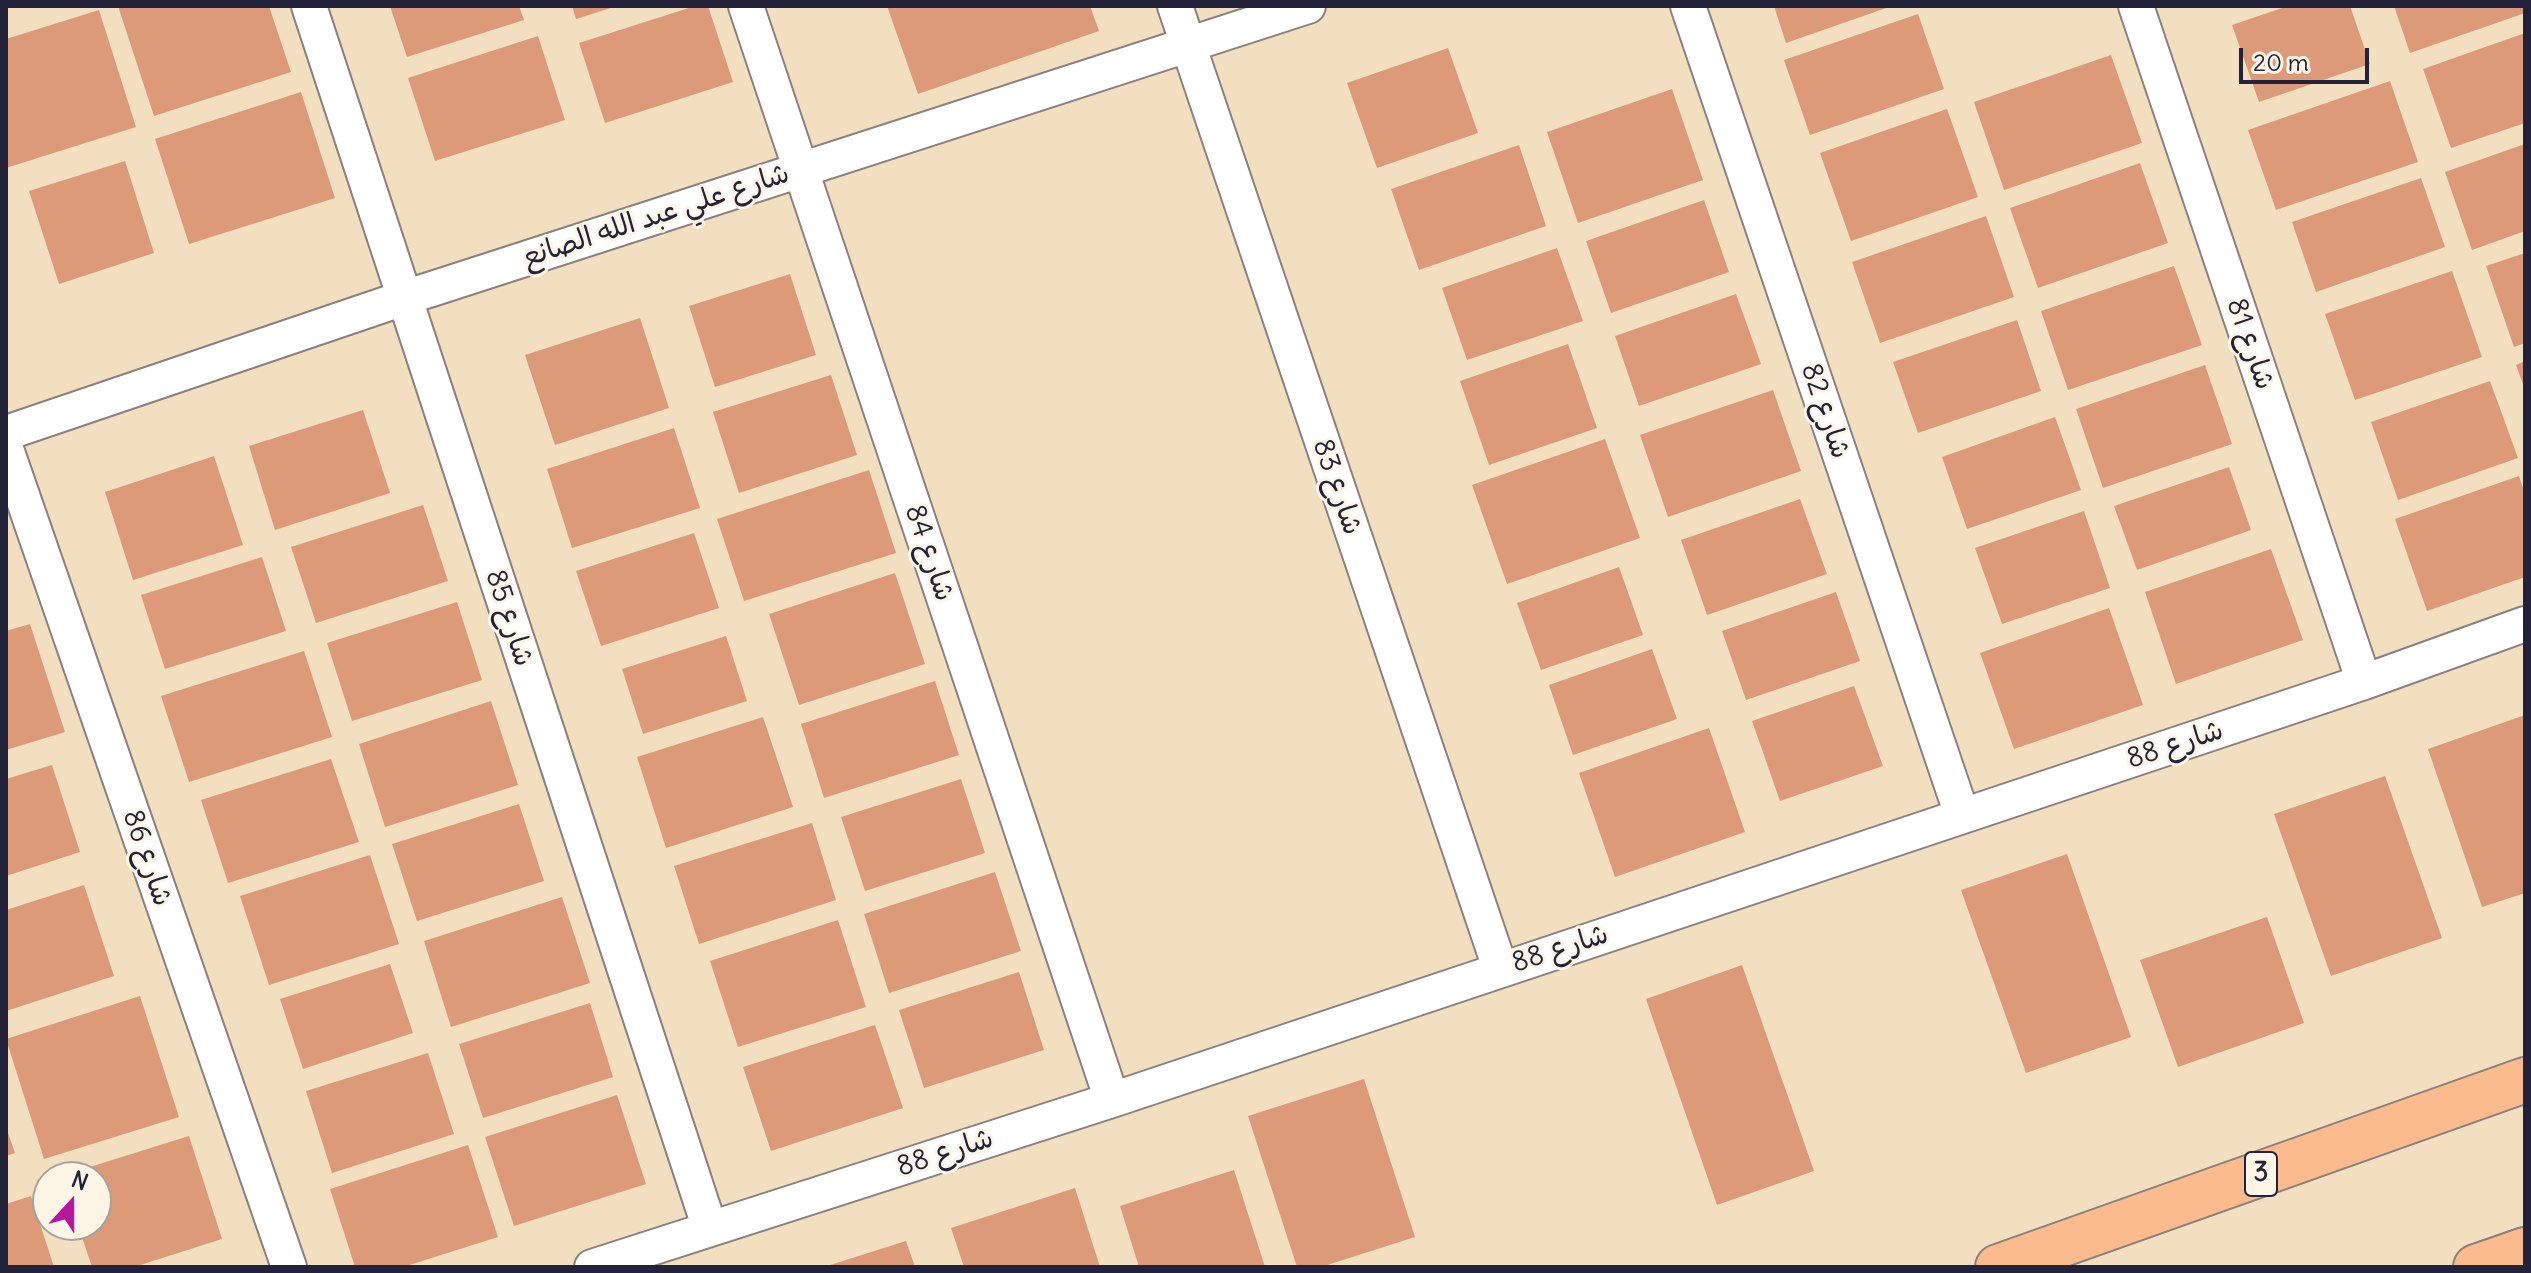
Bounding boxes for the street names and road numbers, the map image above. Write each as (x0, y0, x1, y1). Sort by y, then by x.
street label: شارع علي عبد الله الصانع (518, 157, 794, 275)
street label: شارع 81 (2219, 294, 2281, 394)
street label: شارع 82 (1793, 359, 1857, 463)
street label: شارع 83 (1305, 435, 1369, 539)
street label: شارع 84 (897, 500, 961, 606)
street label: شارع 85 (478, 566, 540, 670)
street label: شارع 88 (2122, 714, 2228, 776)
street label: شارع 86 (115, 805, 179, 911)
street label: شارع 88 (1507, 918, 1613, 980)
street label: شارع 88 (892, 1122, 998, 1184)
road number: 3 (2245, 1152, 2277, 1196)

